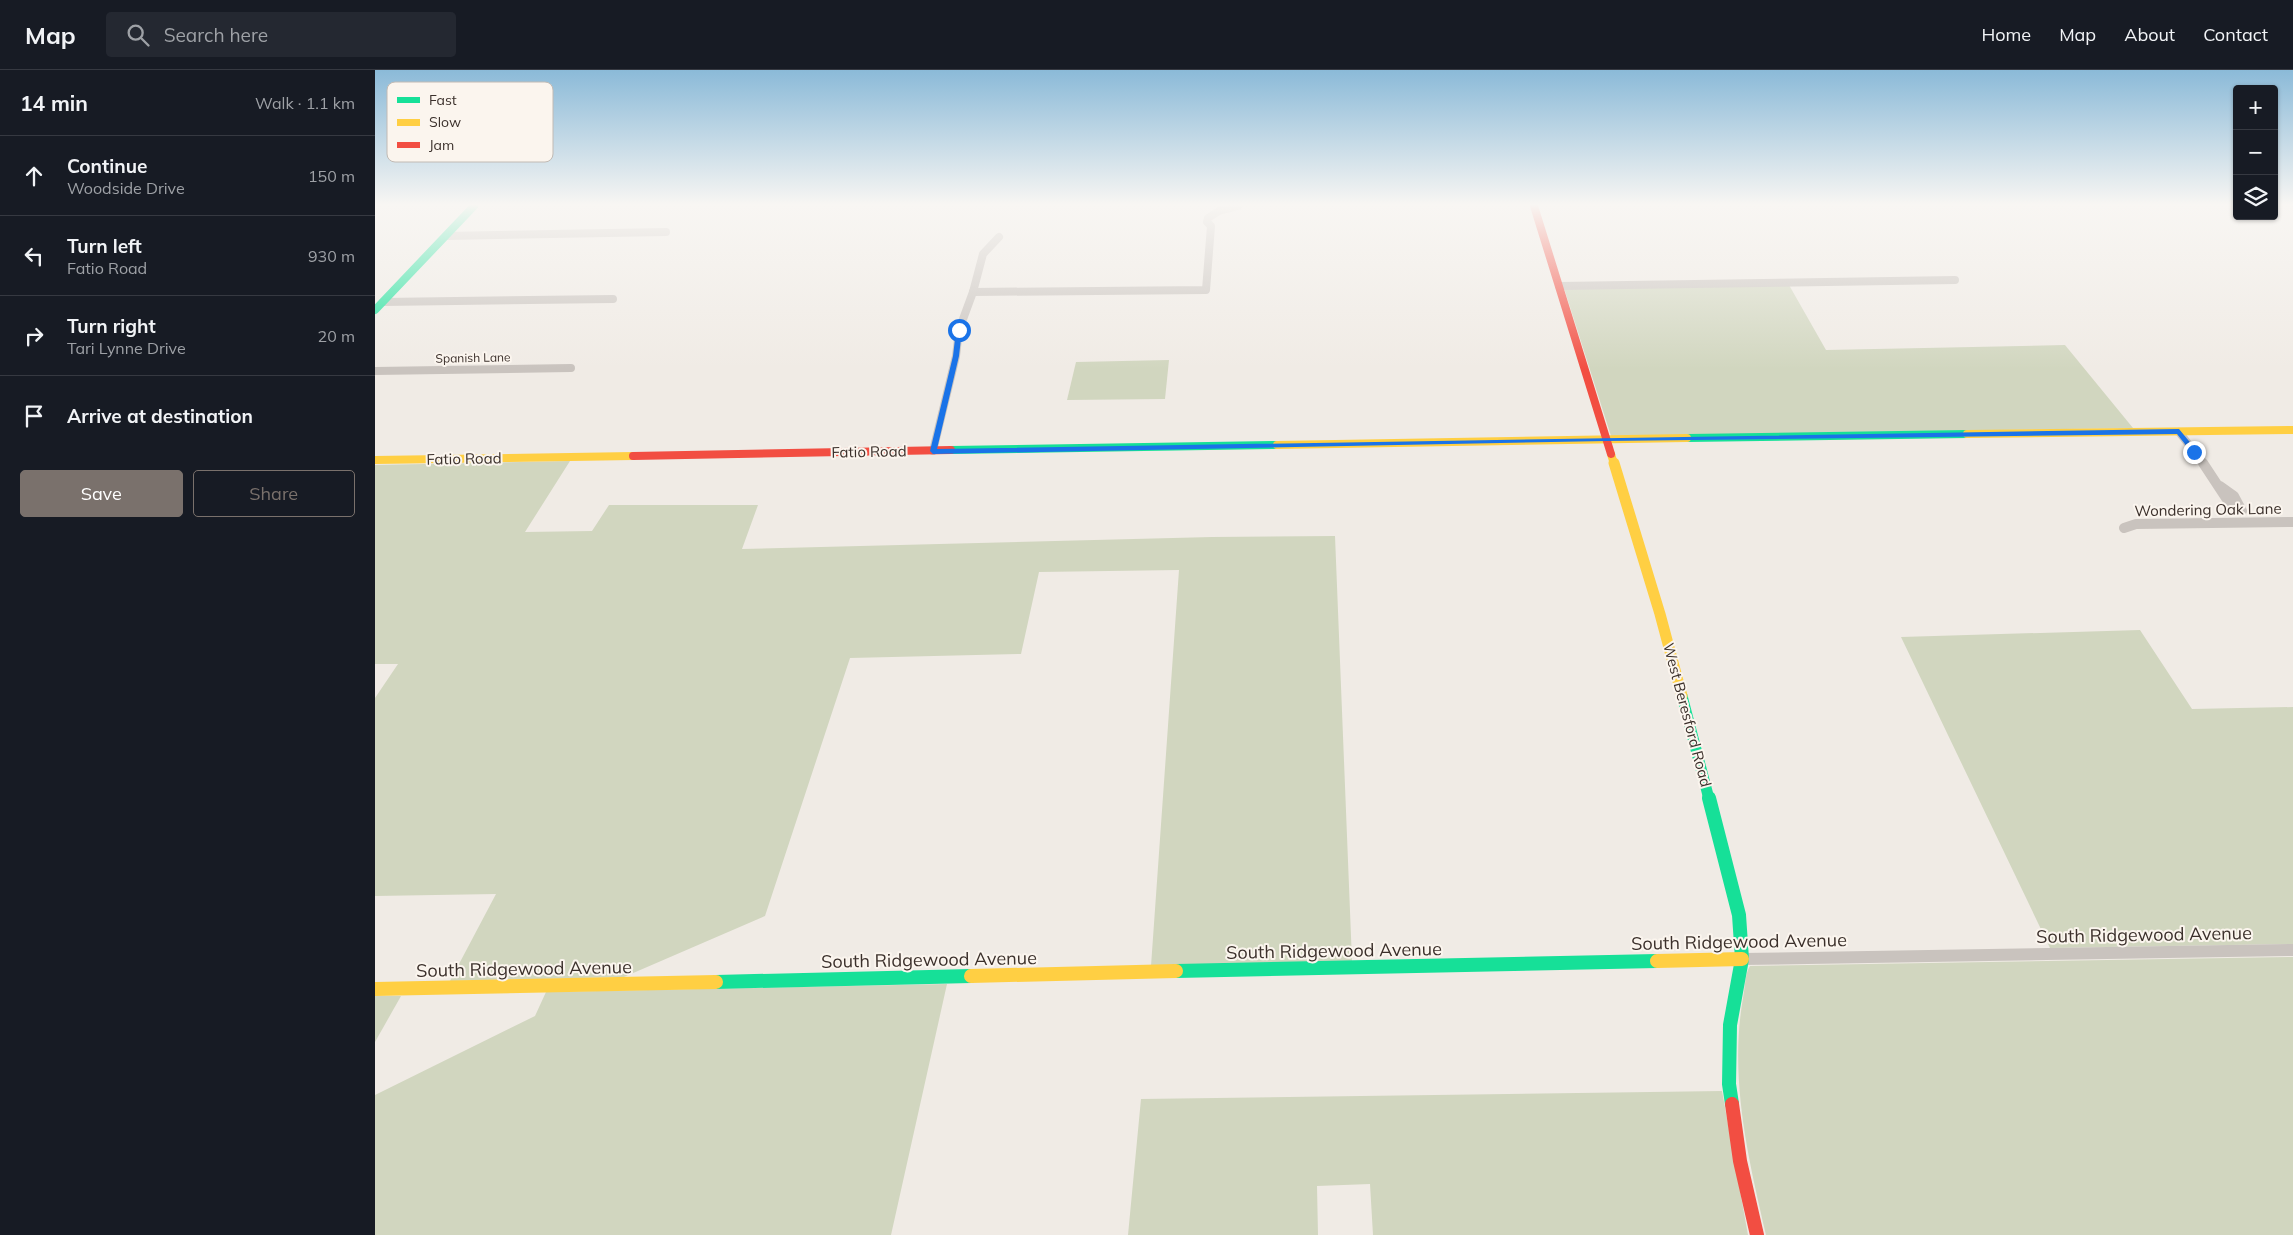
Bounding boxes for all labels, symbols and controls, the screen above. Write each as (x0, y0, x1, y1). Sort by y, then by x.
search box (106, 12, 456, 57)
text: Map (25, 20, 76, 50)
icon: search (124, 21, 152, 49)
text: Search here (164, 23, 268, 47)
text: Home (1981, 23, 2031, 46)
text: Map (2059, 23, 2096, 46)
text: About (2124, 23, 2175, 46)
text: Contact (2203, 23, 2268, 46)
legend (387, 82, 553, 162)
map controls (2233, 85, 2278, 220)
button: + (2233, 85, 2278, 130)
text: 14 min (20, 90, 88, 116)
text: Fast (429, 91, 457, 109)
text: Walk · 1.1 km (255, 93, 355, 113)
text: Slow (429, 113, 461, 131)
button: − (2233, 130, 2278, 175)
text: Jam (429, 136, 454, 154)
text: Continue (67, 154, 147, 178)
icon: ahead (20, 162, 48, 190)
text: 150 m (308, 166, 355, 186)
button: layers (2233, 175, 2278, 220)
text: Woodside Drive (67, 178, 185, 198)
text: Turn left (67, 234, 142, 258)
icon: left (20, 242, 48, 270)
text: 930 m (308, 246, 355, 266)
text: Fatio Road (67, 258, 147, 278)
text: Turn right (67, 314, 156, 338)
route start (948, 319, 971, 342)
icon: right (20, 322, 48, 350)
text: 20 m (318, 326, 355, 346)
text: Tari Lynne Drive (67, 338, 186, 358)
street label: Spanish Lane (435, 349, 511, 366)
icon: arrive (20, 402, 48, 430)
text: Arrive at destination (67, 404, 253, 428)
street label: Fatio Road (831, 441, 907, 462)
route end (2183, 441, 2206, 464)
street label: Fatio Road (426, 448, 502, 469)
button: Save (20, 470, 183, 517)
button: Share (193, 470, 355, 517)
street label: Wondering Oak Lane (2134, 499, 2282, 520)
street label: West Beresford Road (1659, 641, 1716, 789)
street label: South Ridgewood Avenue (2036, 921, 2252, 948)
street label: South Ridgewood Avenue (1631, 928, 1847, 955)
street label: South Ridgewood Avenue (1226, 937, 1442, 964)
street label: South Ridgewood Avenue (821, 946, 1037, 973)
street label: South Ridgewood Avenue (416, 955, 632, 982)

